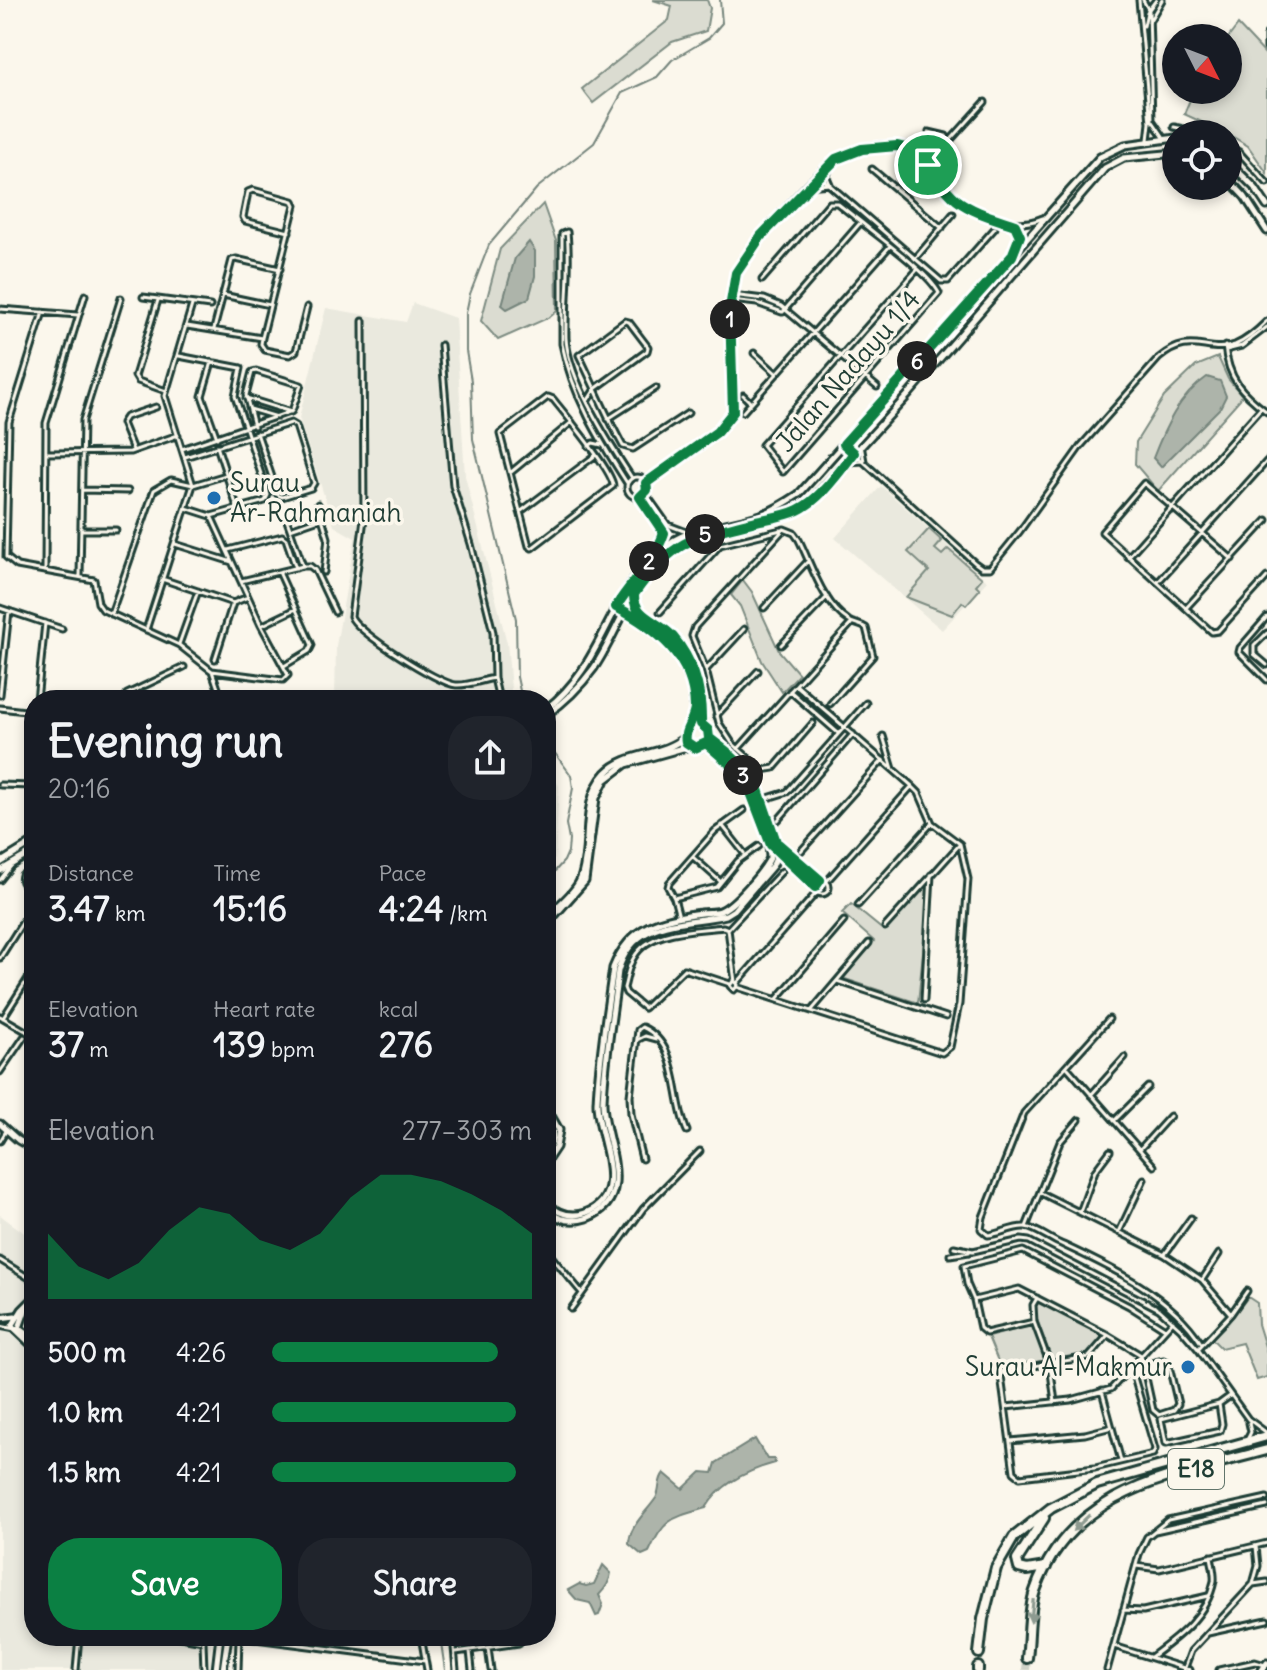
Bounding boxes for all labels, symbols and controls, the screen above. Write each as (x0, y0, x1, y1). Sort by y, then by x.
north arrow (1162, 24, 1242, 104)
map controls (1162, 24, 1242, 200)
button: locate (1162, 120, 1242, 200)
pin (894, 131, 962, 199)
icon: arrive (906, 143, 950, 187)
street label: Jalan Nadayu 1/4 (768, 283, 927, 458)
pin: 1 (710, 299, 750, 339)
text: 1 (726, 305, 734, 333)
pin: 6 (897, 341, 937, 381)
text: 6 (911, 347, 923, 375)
place label: Surau Ar-Rahmaniah (230, 466, 401, 529)
marker: Surau Ar-Rahmaniah (205, 489, 223, 507)
pin: 5 (685, 514, 725, 554)
text: 5 (699, 520, 711, 548)
pin: 2 (629, 541, 669, 581)
text: 2 (643, 547, 655, 575)
text: Evening run (48, 714, 283, 769)
button: share (448, 716, 532, 800)
pin: 3 (723, 755, 763, 795)
text: 3 (737, 761, 749, 789)
text: 20:16 (48, 772, 111, 805)
text: Distance (48, 859, 134, 887)
text: Time (213, 859, 261, 887)
text: Pace (379, 859, 426, 887)
text: 3.47 (48, 887, 110, 930)
text: 15:16 (213, 887, 287, 930)
text: 4:24 (379, 887, 444, 930)
text: km (110, 899, 145, 927)
text: /km (444, 899, 487, 927)
text: Elevation (48, 995, 138, 1023)
text: Heart rate (213, 995, 315, 1023)
text: kcal (379, 995, 418, 1023)
text: 37 (48, 1023, 84, 1066)
text: 139 (213, 1023, 266, 1066)
text: 276 (379, 1023, 433, 1066)
text: m (84, 1035, 109, 1063)
text: bpm (266, 1035, 315, 1063)
text: Elevation (48, 1114, 155, 1147)
text: 277–303 m (402, 1114, 532, 1147)
text: 500 m (48, 1336, 126, 1369)
text: 4:26 (176, 1336, 226, 1369)
place label: Surau Al-Makmur (965, 1350, 1172, 1383)
marker: Surau Al-Makmur (1179, 1358, 1197, 1376)
text: 1.0 km (48, 1396, 123, 1429)
text: 4:21 (176, 1396, 221, 1429)
road number: E18 (1168, 1449, 1224, 1489)
text: 1.5 km (48, 1456, 121, 1489)
text: 4:21 (176, 1456, 221, 1489)
one-way arrow (1072, 1513, 1091, 1532)
button: Save (48, 1538, 282, 1630)
button: Share (298, 1538, 532, 1630)
one-way arrow (1026, 1599, 1039, 1624)

